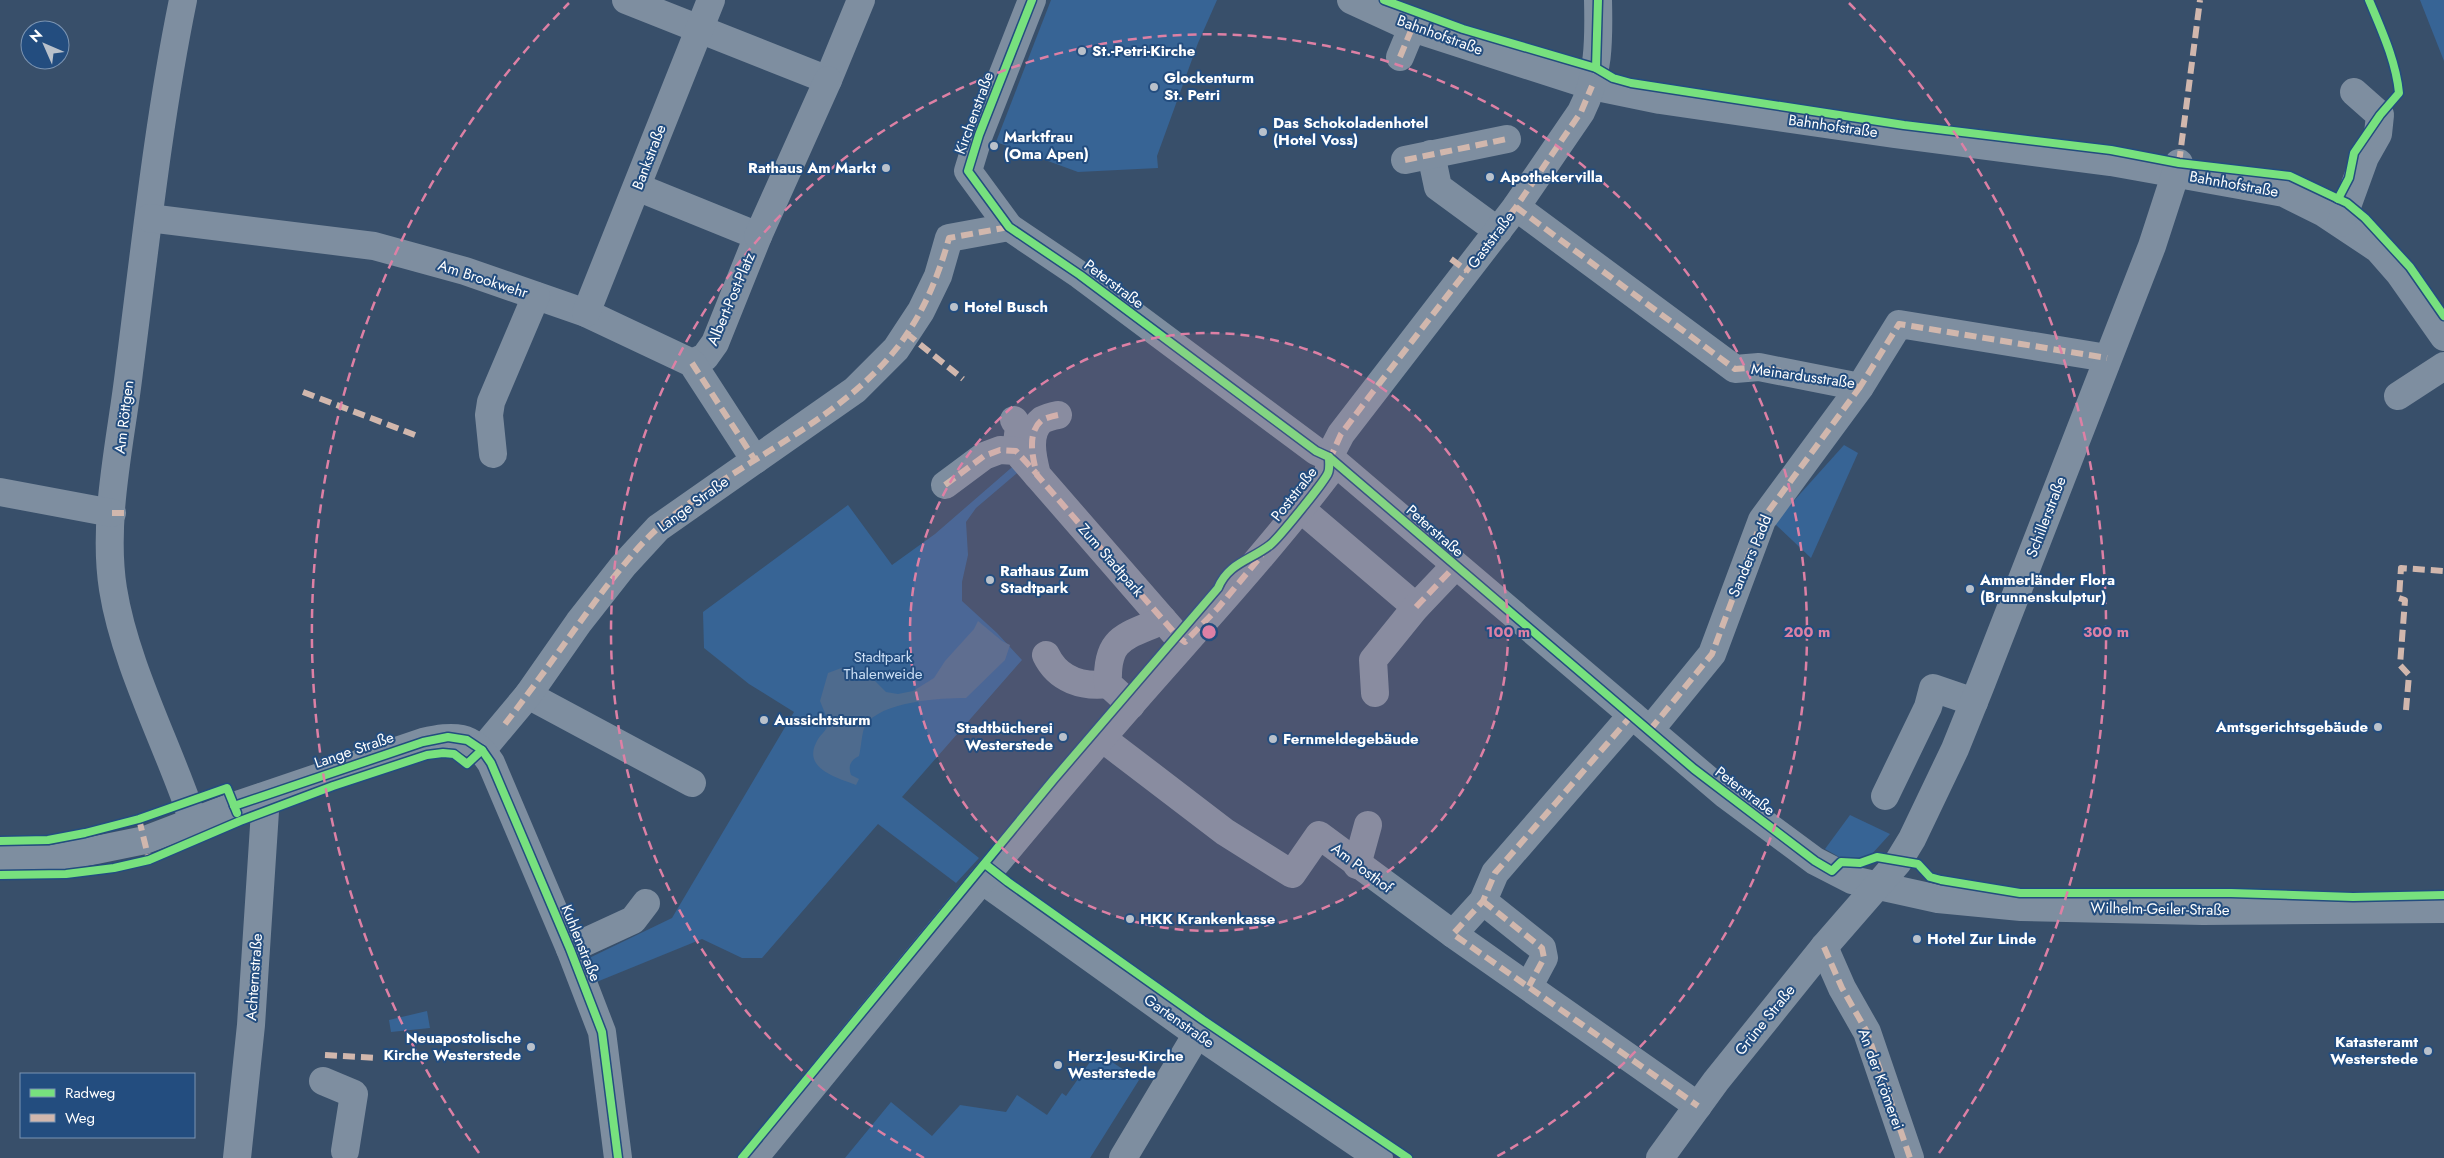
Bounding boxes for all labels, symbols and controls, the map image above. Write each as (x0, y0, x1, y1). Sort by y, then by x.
street label: Bahnhofstraße (1394, 9, 1486, 61)
north arrow (20, 20, 70, 70)
text: N (25, 25, 47, 47)
place label: St.-Petri-Kirche (1092, 40, 1196, 62)
marker: St.-Petri-Kirche (1076, 45, 1088, 57)
place label: Glockenturm St. Petri (1164, 67, 1254, 106)
street label: Kirchenstraße (949, 69, 999, 157)
marker: Glockenturm St. Petri (1148, 81, 1160, 93)
street label: Bahnhofstraße (1787, 109, 1879, 143)
place label: Das Schokoladenhotel (Hotel Voss) (1273, 112, 1428, 151)
street label: Bankstraße (626, 121, 672, 193)
place label: Marktfrau (Oma Apen) (1004, 126, 1089, 165)
marker: Das Schokoladenhotel (Hotel Voss) (1257, 126, 1269, 138)
marker: Marktfrau (Oma Apen) (988, 140, 1000, 152)
place label: Rathaus Am Markt (748, 157, 876, 179)
marker: Rathaus Am Markt (880, 162, 892, 174)
street label: Bahnhofstraße (2188, 165, 2280, 203)
place label: Apothekervilla (1499, 166, 1603, 188)
marker: Apothekervilla (1484, 171, 1496, 183)
street label: Gaststraße (1462, 207, 1520, 273)
street label: Albert-Post-Platz (701, 249, 761, 349)
street label: Am Brookwehr (435, 254, 532, 304)
street label: Peterstraße (1079, 254, 1149, 314)
place label: Hotel Busch (964, 296, 1048, 318)
marker: Hotel Busch (948, 301, 960, 313)
street label: Meinardusstraße (1750, 358, 1857, 394)
street label: Am Röttgen (109, 379, 139, 455)
street label: Poststraße (1266, 462, 1322, 526)
street label: Lange Straße (653, 471, 733, 537)
street label: Schillerstraße (2020, 473, 2072, 561)
street label: Peterstraße (1401, 500, 1469, 562)
street label: Sanders Padd (1723, 511, 1777, 601)
street label: Zum Stadtpark (1073, 519, 1149, 602)
place label: Rathaus Zum Stadtpark (1000, 560, 1089, 599)
place label: Ammerländer Flora (Brunnenskulptur) (1979, 569, 2115, 608)
marker: Rathaus Zum Stadtpark (984, 574, 996, 586)
marker: Ammerländer Flora (Brunnenskulptur) (1964, 583, 1976, 595)
text: 100 m (1486, 621, 1530, 643)
text: 200 m (1784, 621, 1830, 643)
text: 300 m (2083, 621, 2129, 643)
centre of rings (1200, 623, 1218, 641)
park label: Stadtpark Thalenweide (844, 646, 923, 685)
place label: Aussichtsturm (773, 709, 871, 731)
marker: Aussichtsturm (758, 714, 770, 726)
place label: Amtsgerichtsgebäude (2215, 716, 2368, 738)
place label: Stadtbücherei Westerstede (956, 717, 1053, 756)
marker: Amtsgerichtsgebäude (2372, 721, 2384, 733)
street label: Lange Straße (311, 726, 397, 774)
place label: Fernmeldegebäude (1283, 728, 1419, 750)
marker: Stadtbücherei Westerstede (1057, 731, 1069, 743)
marker: Fernmeldegebäude (1267, 733, 1279, 745)
street label: Peterstraße (1710, 761, 1780, 821)
street label: Am Posthof (1327, 838, 1398, 899)
street label: Wilhelm-Geiler-Straße (2090, 897, 2230, 921)
street label: Kuhlenstraße (556, 901, 606, 985)
place label: HKK Krankenkasse (1140, 908, 1276, 930)
marker: HKK Krankenkasse (1124, 913, 1136, 925)
place label: Hotel Zur Linde (1927, 928, 2037, 950)
street label: Achternstraße (240, 932, 268, 1021)
marker: Hotel Zur Linde (1911, 933, 1923, 945)
street label: Grüne Straße (1730, 980, 1801, 1060)
street label: Gartenstraße (1139, 989, 1219, 1054)
street label: An der Krömerei (1853, 1026, 1909, 1132)
place label: Neuapostolische Kirche Westerstede (384, 1027, 521, 1066)
place label: Katasteramt Westerstede (2330, 1031, 2418, 1070)
marker: Neuapostolische Kirche Westerstede (525, 1041, 537, 1053)
place label: Herz-Jesu-Kirche Westerstede (1068, 1045, 1184, 1084)
marker: Katasteramt Westerstede (2422, 1045, 2434, 1057)
marker: Herz-Jesu-Kirche Westerstede (1052, 1059, 1064, 1071)
legend (20, 1073, 195, 1138)
text: Radweg (65, 1082, 115, 1104)
text: Weg (65, 1107, 95, 1129)

